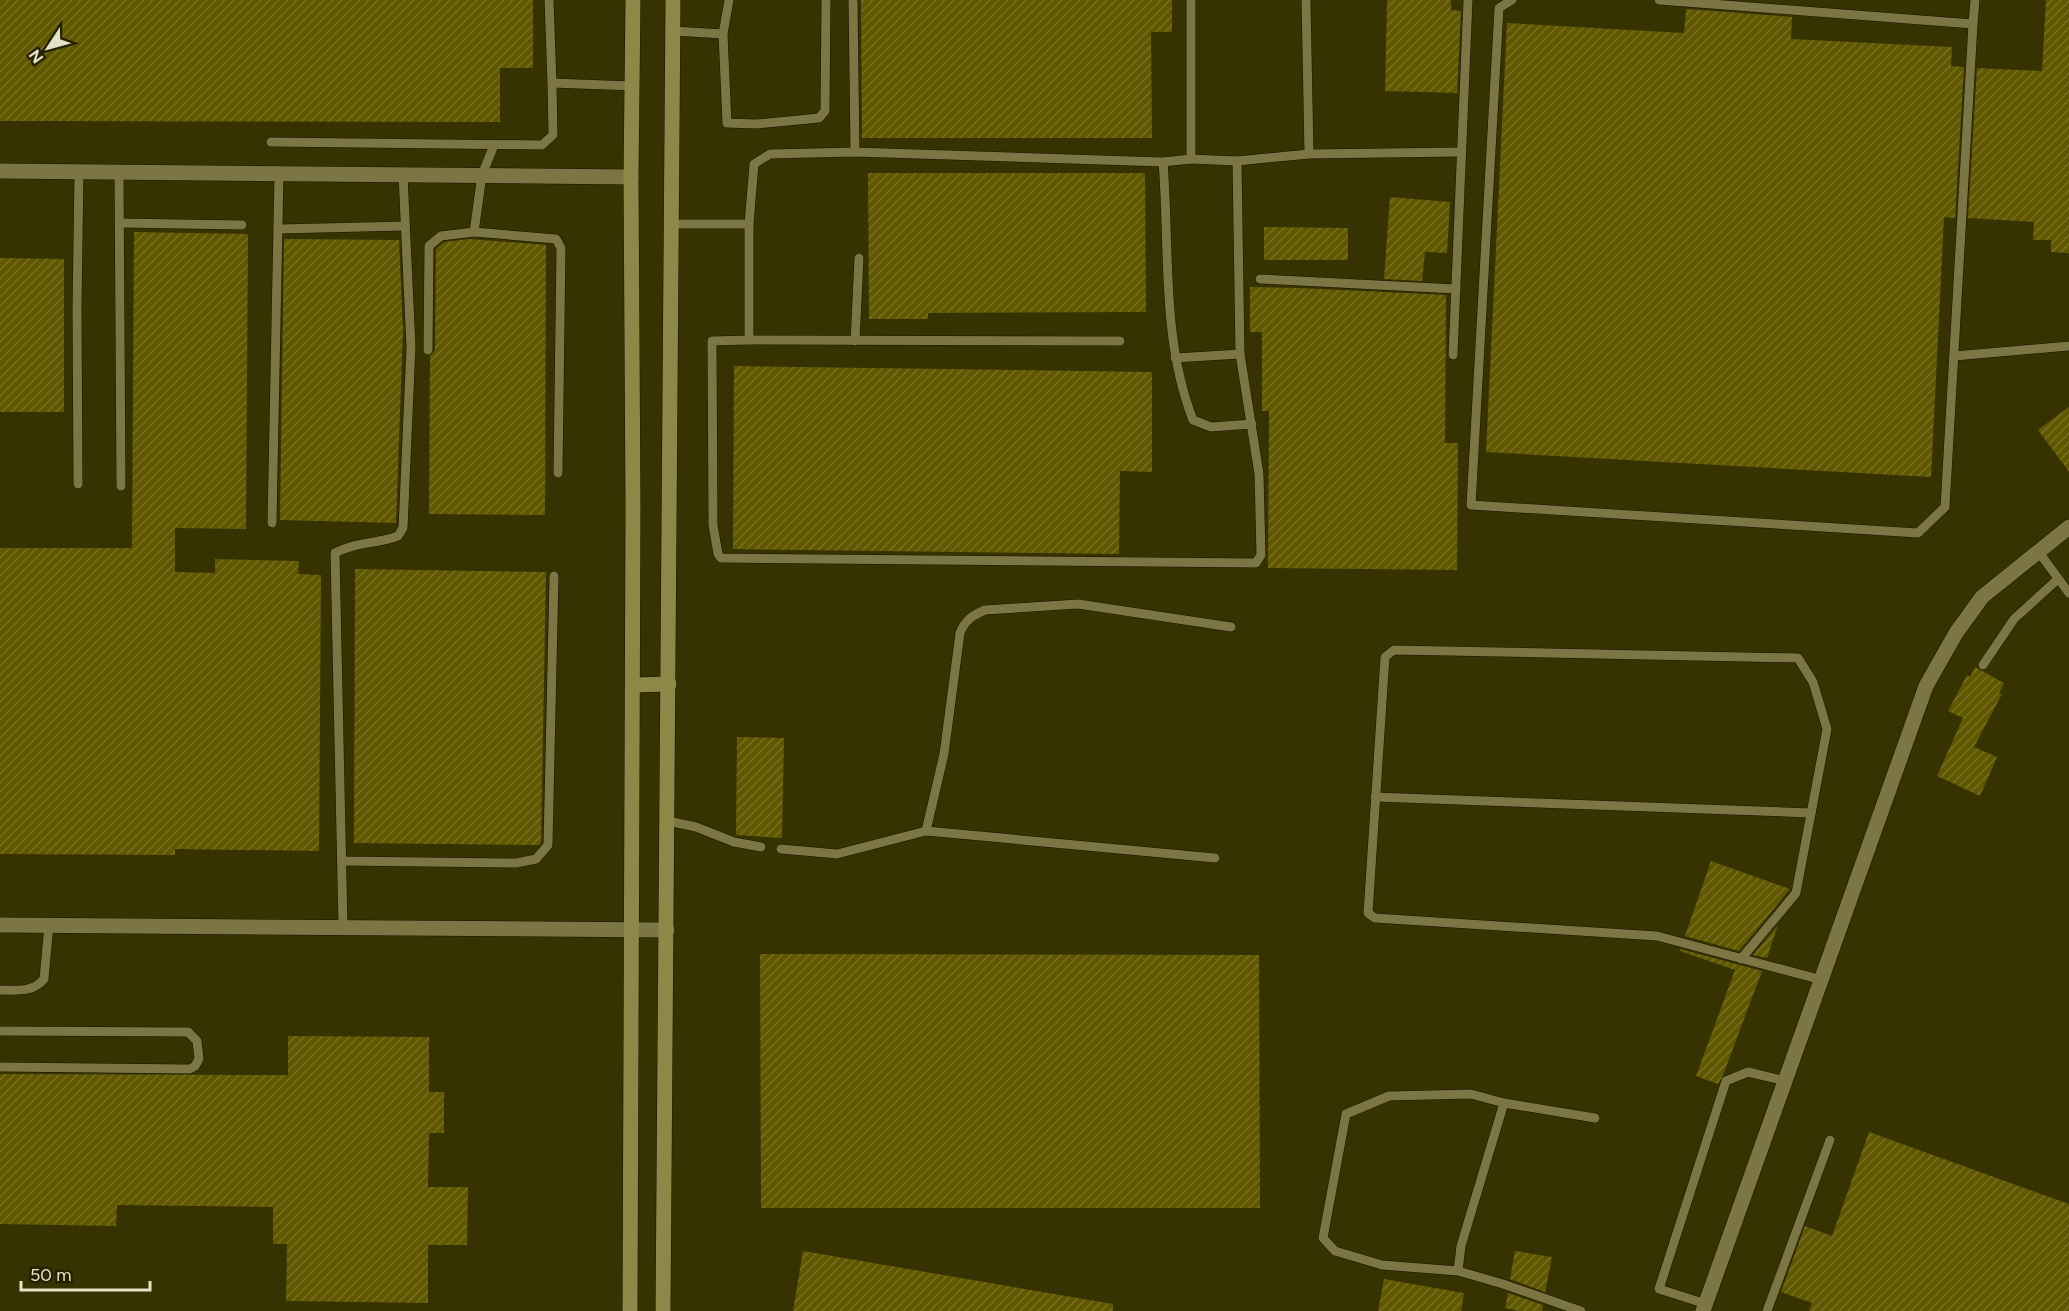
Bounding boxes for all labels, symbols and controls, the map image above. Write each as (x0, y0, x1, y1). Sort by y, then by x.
north arrow (18, 18, 78, 78)
text: N (25, 46, 48, 67)
scale bar (21, 1254, 150, 1292)
text: 50 m (30, 1264, 72, 1286)

